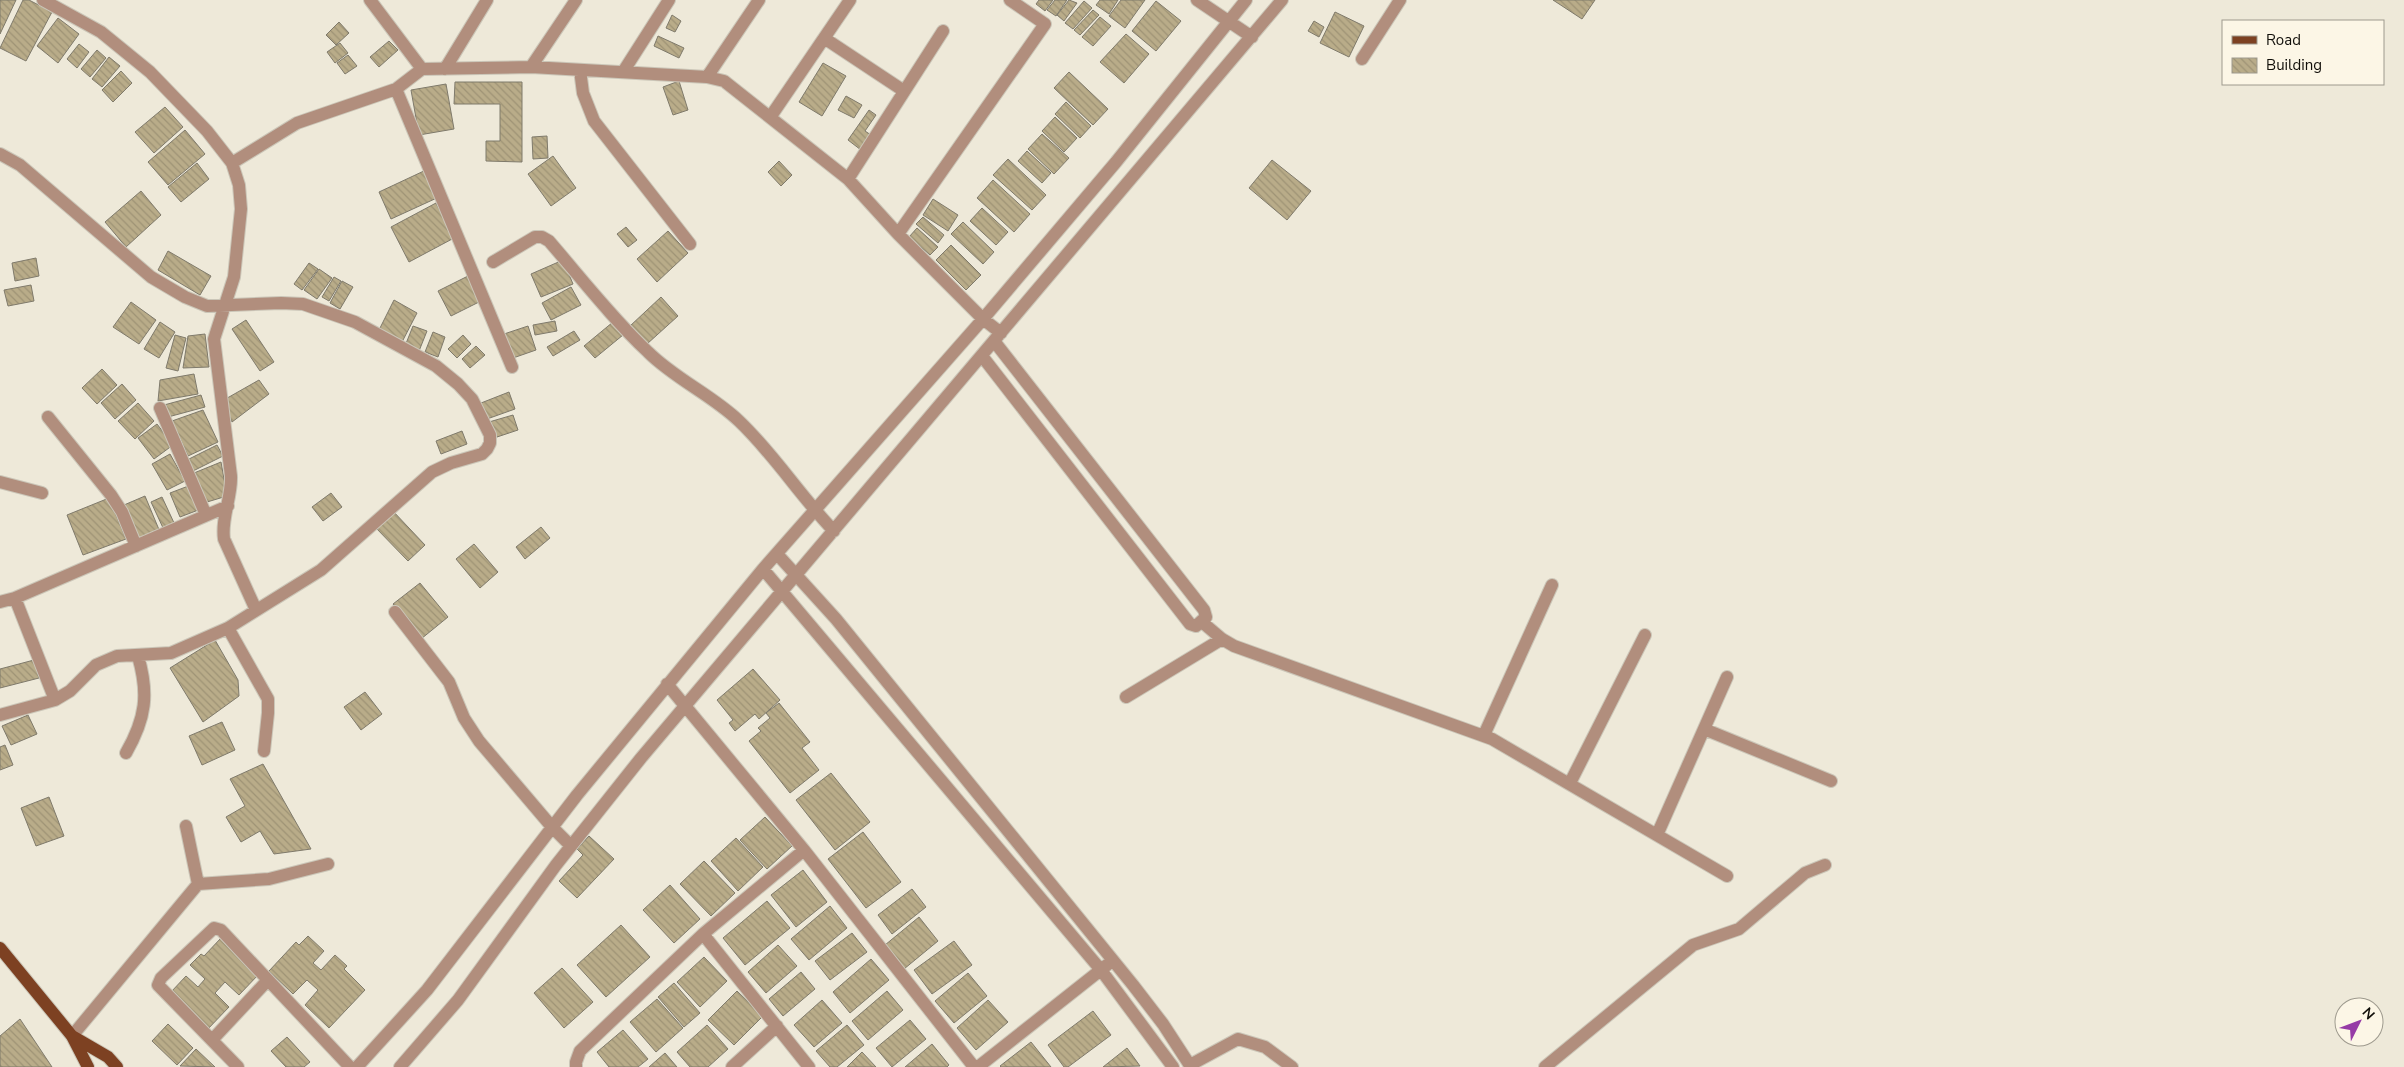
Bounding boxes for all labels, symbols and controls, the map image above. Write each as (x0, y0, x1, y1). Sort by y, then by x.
legend (2222, 20, 2384, 85)
text: Road (2266, 30, 2301, 50)
text: Building (2266, 55, 2322, 75)
north arrow (2334, 997, 2384, 1047)
text: N (2358, 1003, 2379, 1024)

